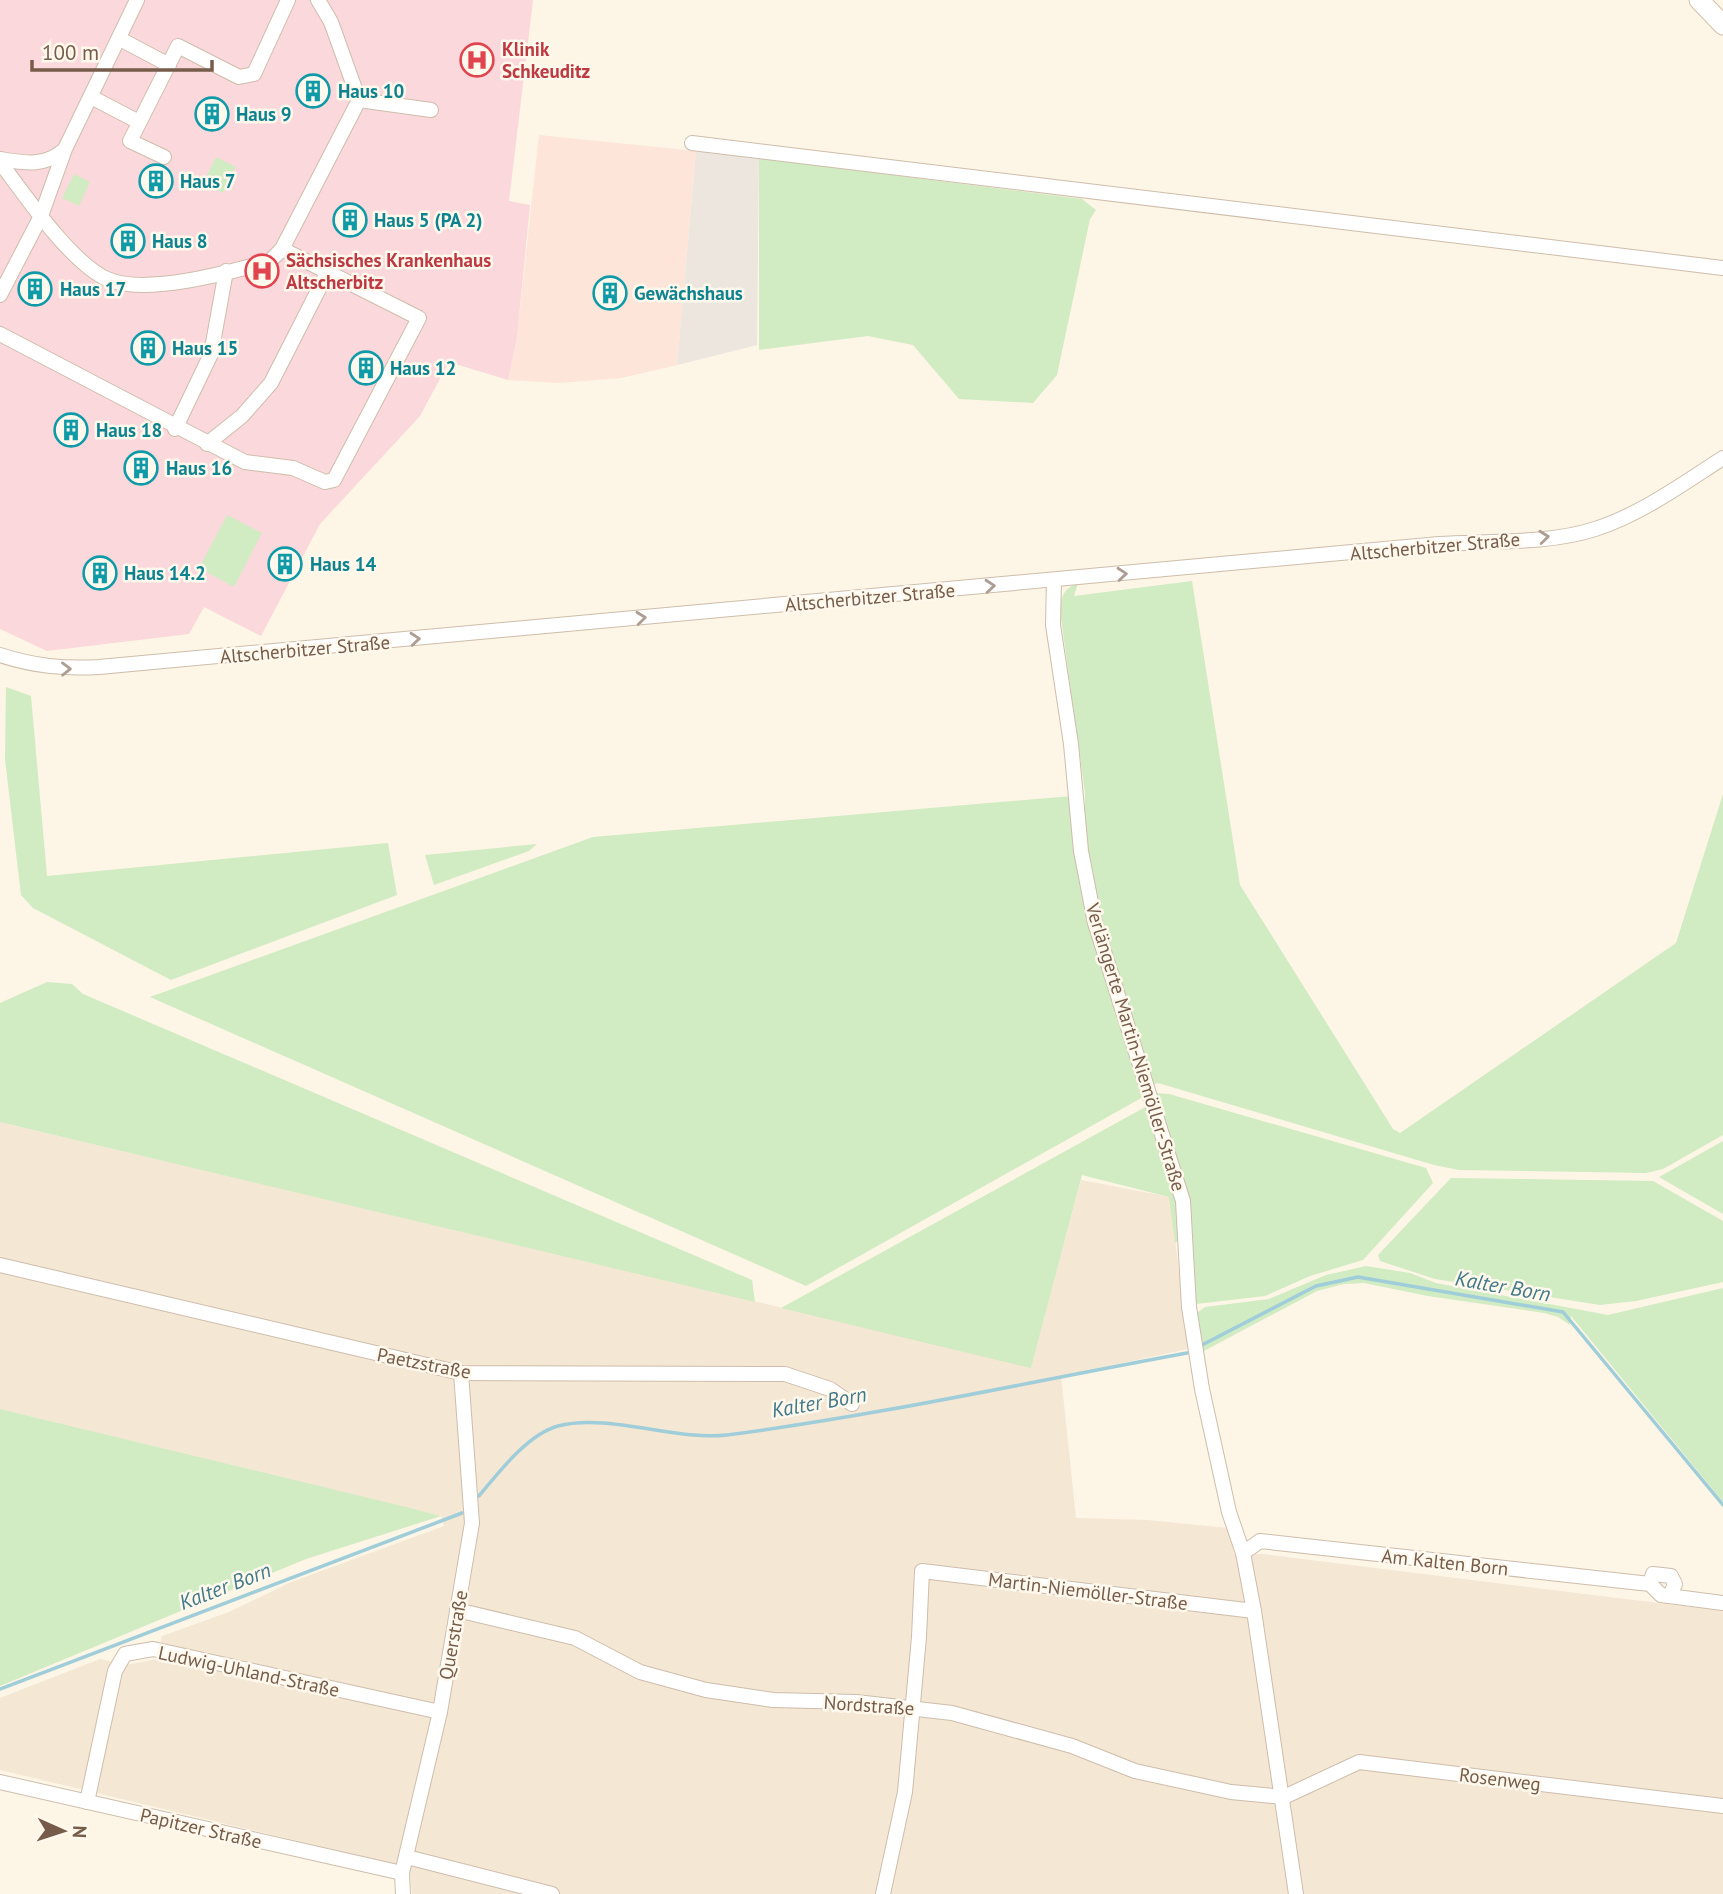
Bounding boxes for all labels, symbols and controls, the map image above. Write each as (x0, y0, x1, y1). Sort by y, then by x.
scale bar (32, 28, 212, 72)
place label: Klinik Schkeuditz (502, 37, 591, 83)
text: 100 m (42, 39, 99, 66)
hospital icon: Klinik Schkeuditz (458, 41, 496, 79)
building icon: Haus 10 (294, 72, 332, 110)
place label: Haus 10 (338, 79, 405, 103)
building icon: Haus 9 (193, 95, 231, 133)
place label: Haus 9 (236, 102, 292, 126)
building icon: Haus 7 (137, 162, 175, 200)
place label: Haus 7 (180, 169, 236, 193)
building icon: Haus 5 (PA 2) (331, 201, 369, 239)
place label: Haus 5 (PA 2) (374, 208, 483, 232)
building icon: Haus 8 (109, 222, 147, 260)
place label: Haus 8 (152, 229, 208, 253)
place label: Sächsisches Krankenhaus Altscherbitz (286, 248, 491, 294)
hospital icon: Sächsisches Krankenhaus Altscherbitz (243, 252, 281, 290)
building icon: Haus 17 (16, 270, 54, 308)
building icon: Gewächshaus (591, 274, 629, 312)
place label: Haus 17 (60, 277, 126, 301)
place label: Gewächshaus (634, 281, 743, 305)
building icon: Haus 15 (129, 329, 167, 367)
place label: Haus 15 (172, 336, 238, 360)
building icon: Haus 12 (347, 349, 385, 387)
place label: Haus 12 (390, 356, 456, 380)
building icon: Haus 18 (52, 411, 90, 449)
place label: Haus 18 (96, 418, 162, 442)
building icon: Haus 16 (122, 449, 160, 487)
place label: Haus 16 (166, 456, 232, 480)
street label: Altscherbitzer Straße (1349, 527, 1521, 565)
one-way arrow (1538, 529, 1549, 544)
building icon: Haus 14 (266, 545, 304, 583)
place label: Haus 14 (310, 552, 377, 576)
building icon: Haus 14.2 (81, 554, 119, 592)
place label: Haus 14.2 (124, 561, 206, 585)
one-way arrow (1117, 567, 1128, 582)
street label: Altscherbitzer Straße (784, 578, 956, 616)
one-way arrow (985, 579, 996, 594)
one-way arrow (636, 611, 647, 626)
street label: Altscherbitzer Straße (219, 630, 391, 668)
one-way arrow (410, 632, 421, 647)
one-way arrow (61, 661, 72, 676)
street label: Verlängerte Martin-Niemöller-Straße (1080, 899, 1191, 1194)
water label: Kalter Born (1453, 1264, 1553, 1308)
street label: Paetzstraße (375, 1342, 473, 1384)
water label: Kalter Born (769, 1380, 869, 1424)
street label: Am Kalten Born (1381, 1543, 1509, 1581)
water label: Kalter Born (175, 1556, 275, 1616)
street label: Martin-Niemöller-Straße (987, 1567, 1189, 1615)
street label: Querstraße (433, 1588, 473, 1682)
street label: Ludwig-Uhland-Straße (156, 1640, 342, 1702)
street label: Nordstraße (823, 1690, 915, 1720)
street label: Rosenweg (1458, 1762, 1542, 1796)
north arrow (28, 1796, 98, 1866)
street label: Papitzer Straße (138, 1802, 264, 1854)
text: N (68, 1825, 92, 1839)

